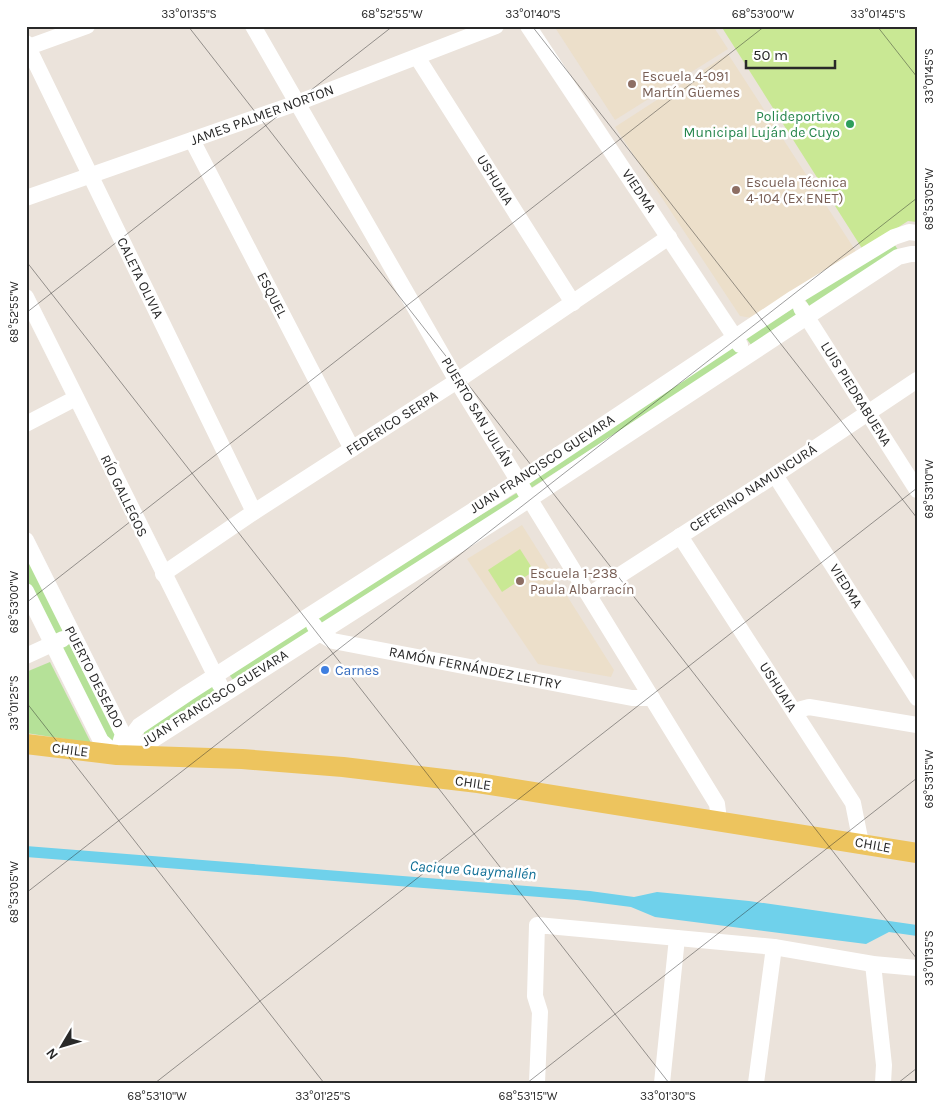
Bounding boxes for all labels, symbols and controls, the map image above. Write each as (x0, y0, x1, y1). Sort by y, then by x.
text: 33°01'35"S (161, 7, 217, 21)
text: 68°52'55"W (361, 7, 423, 21)
text: 33°01'40"S (505, 7, 561, 21)
text: 68°53'00"W (732, 7, 794, 21)
text: 33°01'45"S (850, 7, 906, 21)
scale bar (746, 38, 834, 70)
text: 50 m (753, 46, 788, 64)
text: 33°01'45"S (922, 48, 936, 104)
place label: Escuela 4-091 Martín Güemes (642, 68, 740, 101)
marker: Escuela 4-091 Martín Güemes (626, 78, 638, 90)
street label: JAMES PALMER NORTON (188, 81, 336, 149)
place label: Polideportivo Municipal Luján de Cuyo (684, 108, 840, 141)
marker: Polideportivo Municipal Luján de Cuyo (844, 118, 856, 130)
street label: USHUAIA (473, 152, 517, 208)
street label: VIEDMA (618, 166, 660, 216)
text: 68°53'05"W (922, 168, 936, 230)
place label: Escuela Técnica 4-104 (Ex ENET) (746, 174, 847, 207)
marker: Escuela Técnica 4-104 (Ex ENET) (730, 184, 742, 196)
street label: CALETA OLIVIA (113, 235, 167, 321)
street label: ESQUEL (253, 269, 291, 321)
text: 68°52'55"W (7, 281, 21, 343)
street label: LUIS PIEDRABUENA (817, 339, 895, 449)
street label: PUERTO SAN JULIÁN (438, 354, 517, 470)
street label: FEDERICO SERPA (343, 387, 441, 459)
street label: JUAN FRANCISCO GUEVARA (466, 411, 618, 517)
street label: CEFERINO NAMUNCURÁ (686, 440, 820, 536)
street label: RÍO GALLEGOS (97, 452, 152, 540)
text: 68°53'10"W (922, 459, 936, 519)
street label: VIEDMA (826, 561, 866, 611)
place label: Escuela 1-238 Paula Albarracín (530, 565, 635, 598)
text: 68°53'00"W (7, 571, 21, 633)
marker: Escuela 1-238 Paula Albarracín (514, 575, 526, 587)
street label: PUERTO DESEADO (61, 623, 127, 731)
street label: RAMÓN FERNÁNDEZ LETTRY (388, 642, 563, 693)
street label: JUAN FRANCISCO GUEVARA (139, 646, 291, 750)
street label: USHUAIA (756, 659, 800, 715)
place label: Carnes (335, 662, 379, 679)
marker: Carnes (319, 664, 331, 676)
text: 33°01'25"S (7, 675, 21, 731)
street label: CHILE (51, 739, 89, 761)
text: 68°53'15"W (922, 749, 936, 808)
street label: CHILE (454, 772, 492, 794)
street label: CHILE (854, 833, 892, 857)
water label: Cacique Guaymallén (409, 857, 537, 883)
text: 68°53'05"W (7, 861, 21, 923)
text: 33°01'35"S (922, 930, 936, 986)
north arrow (38, 1022, 88, 1072)
text: N (42, 1045, 62, 1063)
text: 68°53'10"W (127, 1089, 187, 1103)
text: 33°01'25"S (295, 1089, 351, 1103)
text: 68°53'15"W (499, 1089, 558, 1103)
text: 33°01'30"S (640, 1089, 696, 1103)

